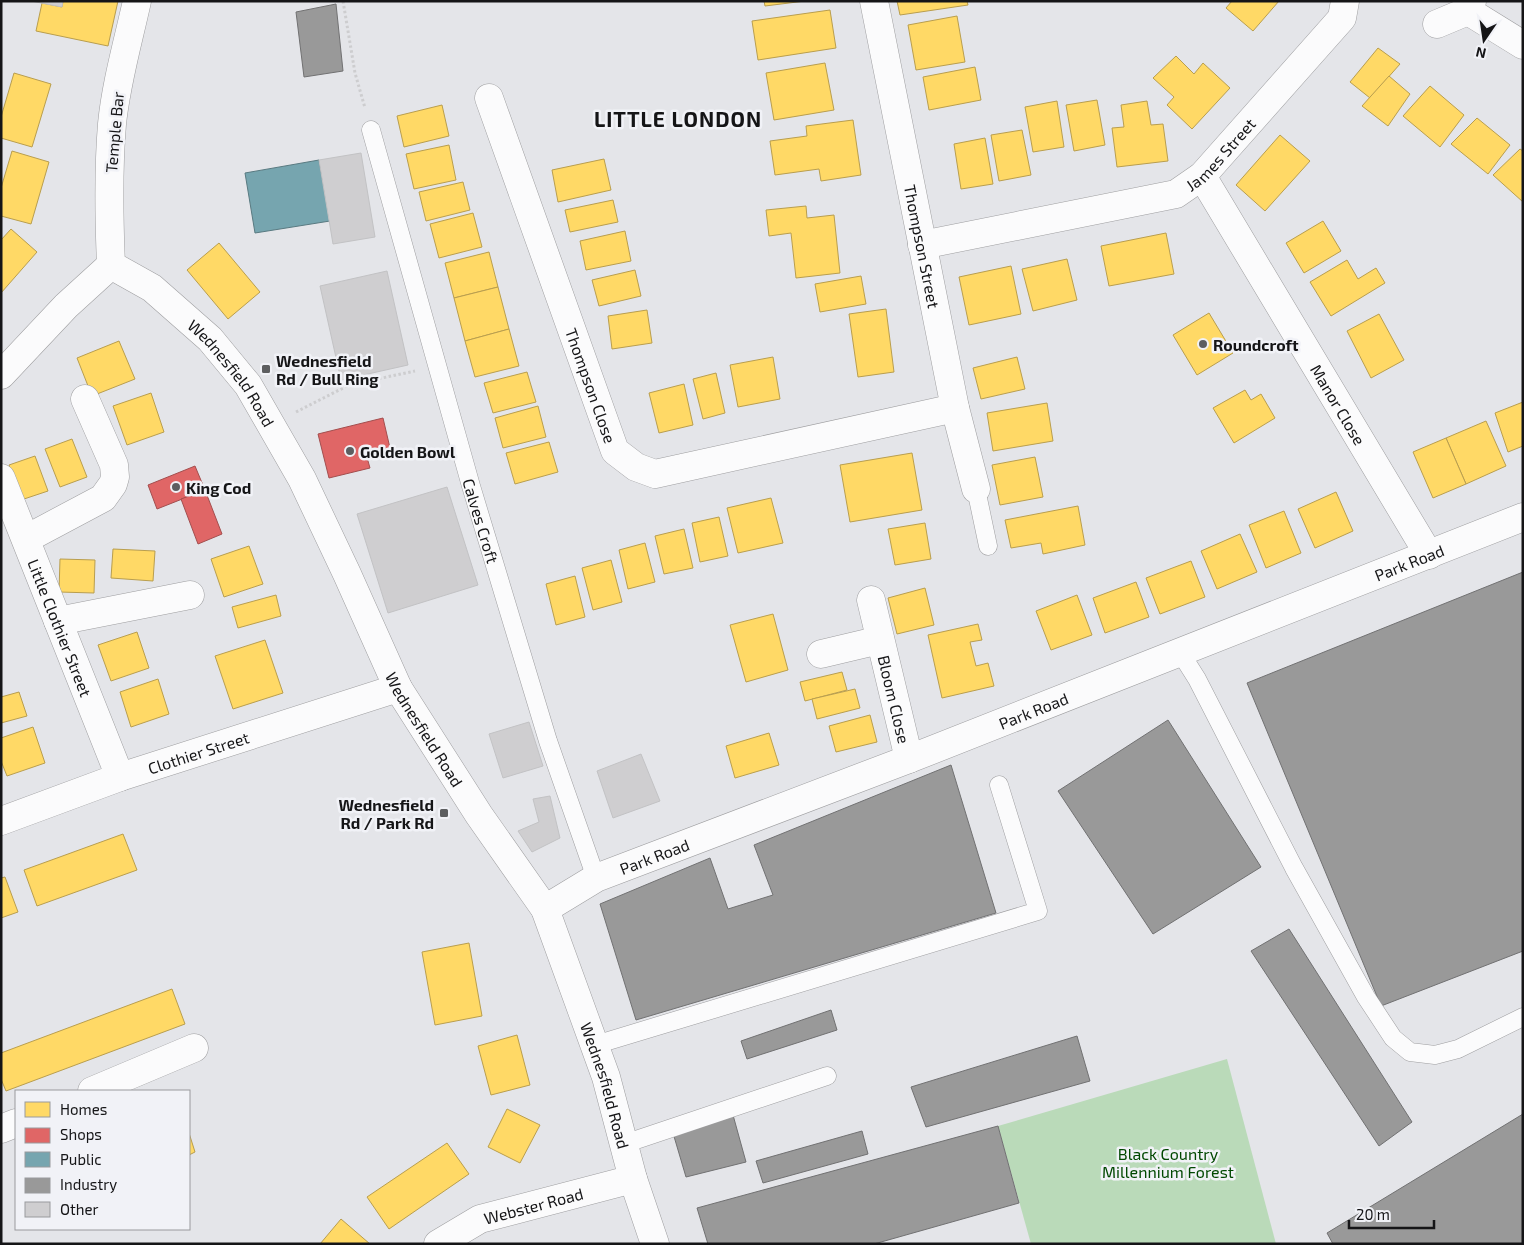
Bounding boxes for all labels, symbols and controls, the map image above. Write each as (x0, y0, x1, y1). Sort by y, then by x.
north arrow (1459, 15, 1509, 65)
text: N (1474, 44, 1488, 63)
street label: Temple Bar (101, 90, 127, 173)
district label: LITTLE LONDON (594, 106, 762, 131)
street label: James Street (1182, 114, 1259, 194)
street label: Thompson Street (901, 183, 944, 310)
street label: Wednesfield Road (184, 315, 279, 430)
street label: Thompson Close (562, 325, 621, 445)
place label: Roundcroft (1213, 335, 1299, 354)
marker: Roundcroft (1197, 338, 1209, 350)
place label: Wednesfield Rd / Bull Ring (276, 351, 379, 388)
street label: Manor Close (1307, 360, 1370, 448)
marker: Wednesfield Rd / Bull Ring (260, 363, 272, 375)
place label: Golden Bowl (360, 442, 456, 461)
marker: Golden Bowl (344, 445, 356, 457)
street label: Calves Croft (460, 476, 503, 565)
place label: King Cod (186, 478, 251, 497)
marker: King Cod (170, 481, 182, 493)
street label: Park Road (1372, 540, 1446, 584)
street label: Little Clothier Street (25, 556, 96, 699)
street label: Bloom Close (875, 653, 914, 745)
street label: Wednesfield Road (383, 669, 468, 790)
street label: Park Road (996, 688, 1071, 732)
street label: Clothier Street (145, 727, 251, 777)
place label: Wednesfield Rd / Park Rd (338, 795, 434, 832)
marker: Wednesfield Rd / Park Rd (438, 807, 450, 819)
street label: Park Road (617, 834, 692, 878)
street label: Wednesfield Road (577, 1019, 634, 1150)
legend (15, 1090, 190, 1230)
text: Homes (60, 1100, 107, 1118)
text: Shops (60, 1125, 102, 1143)
park label: Black Country Millennium Forest (1102, 1144, 1234, 1181)
text: Public (60, 1150, 101, 1168)
text: Industry (60, 1175, 117, 1193)
street label: Webster Road (482, 1183, 585, 1227)
scale bar (1349, 1198, 1434, 1230)
text: Other (60, 1200, 99, 1218)
text: 20 m (1356, 1205, 1390, 1223)

